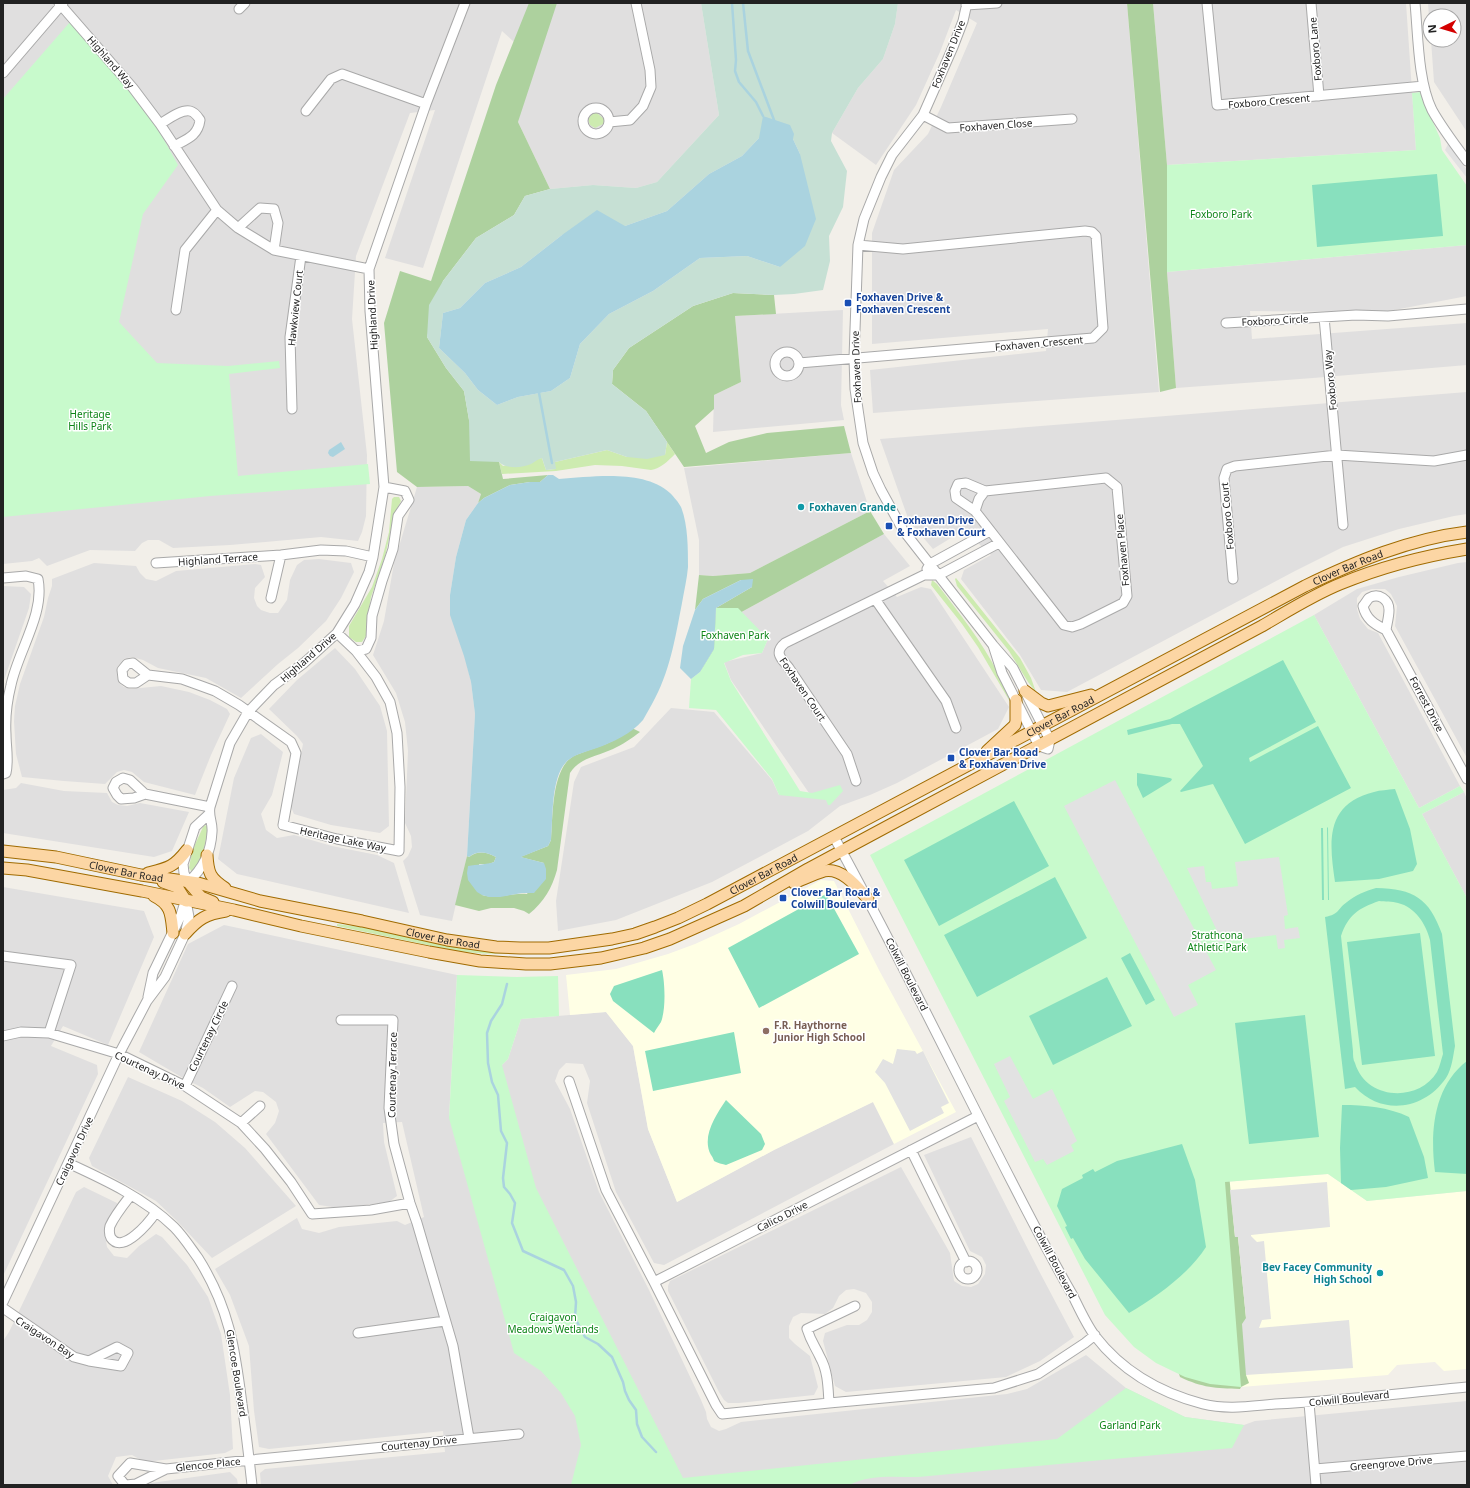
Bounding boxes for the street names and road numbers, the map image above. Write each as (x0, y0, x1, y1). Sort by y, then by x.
street label: Foxboro Lane (1305, 16, 1325, 81)
street label: Foxhaven Drive (928, 18, 968, 90)
street label: Highland Way (84, 33, 138, 92)
street label: Foxboro Crescent (1228, 90, 1311, 112)
street label: Foxhaven Close (959, 115, 1033, 135)
street label: Hawkview Court (284, 269, 306, 347)
street label: Highland Drive (363, 279, 381, 350)
street label: Foxboro Circle (1241, 311, 1309, 329)
street label: Foxhaven Drive (848, 330, 864, 403)
street label: Foxhaven Crescent (994, 332, 1084, 354)
street label: Foxboro Way (1320, 348, 1340, 411)
street label: Foxboro Court (1217, 481, 1237, 550)
street label: Foxhaven Place (1112, 513, 1132, 587)
street label: Clover Bar Road (1310, 546, 1385, 588)
street label: Highland Terrace (178, 549, 259, 569)
street label: Highland Drive (277, 628, 339, 685)
street label: Foxhaven Court (777, 654, 830, 724)
street label: Forrest Drive (1407, 674, 1448, 734)
street label: Clover Bar Road (1024, 692, 1097, 740)
street label: Heritage Lake Way (299, 823, 388, 855)
street label: Clover Bar Road (727, 850, 800, 898)
street label: Clover Bar Road (88, 857, 164, 885)
street label: Clover Bar Road (404, 924, 481, 952)
street label: Colwill Boulevard (882, 935, 932, 1013)
street label: Courtenay Circle (185, 998, 231, 1074)
street label: Courtenay Terrace (384, 1032, 400, 1118)
street label: Courtenay Drive (113, 1048, 188, 1093)
street label: Craigavon Drive (52, 1114, 96, 1188)
street label: Calico Drive (754, 1197, 810, 1235)
street label: Colwill Boulevard (1030, 1223, 1080, 1301)
street label: Craigavon Bay (13, 1313, 78, 1362)
street label: Glencoe Boulevard (223, 1328, 251, 1418)
street label: Colwill Boulevard (1308, 1387, 1390, 1409)
street label: Courtenay Drive (380, 1432, 458, 1454)
street label: Greengrove Drive (1349, 1452, 1433, 1474)
street label: Glencoe Place (175, 1454, 242, 1474)

